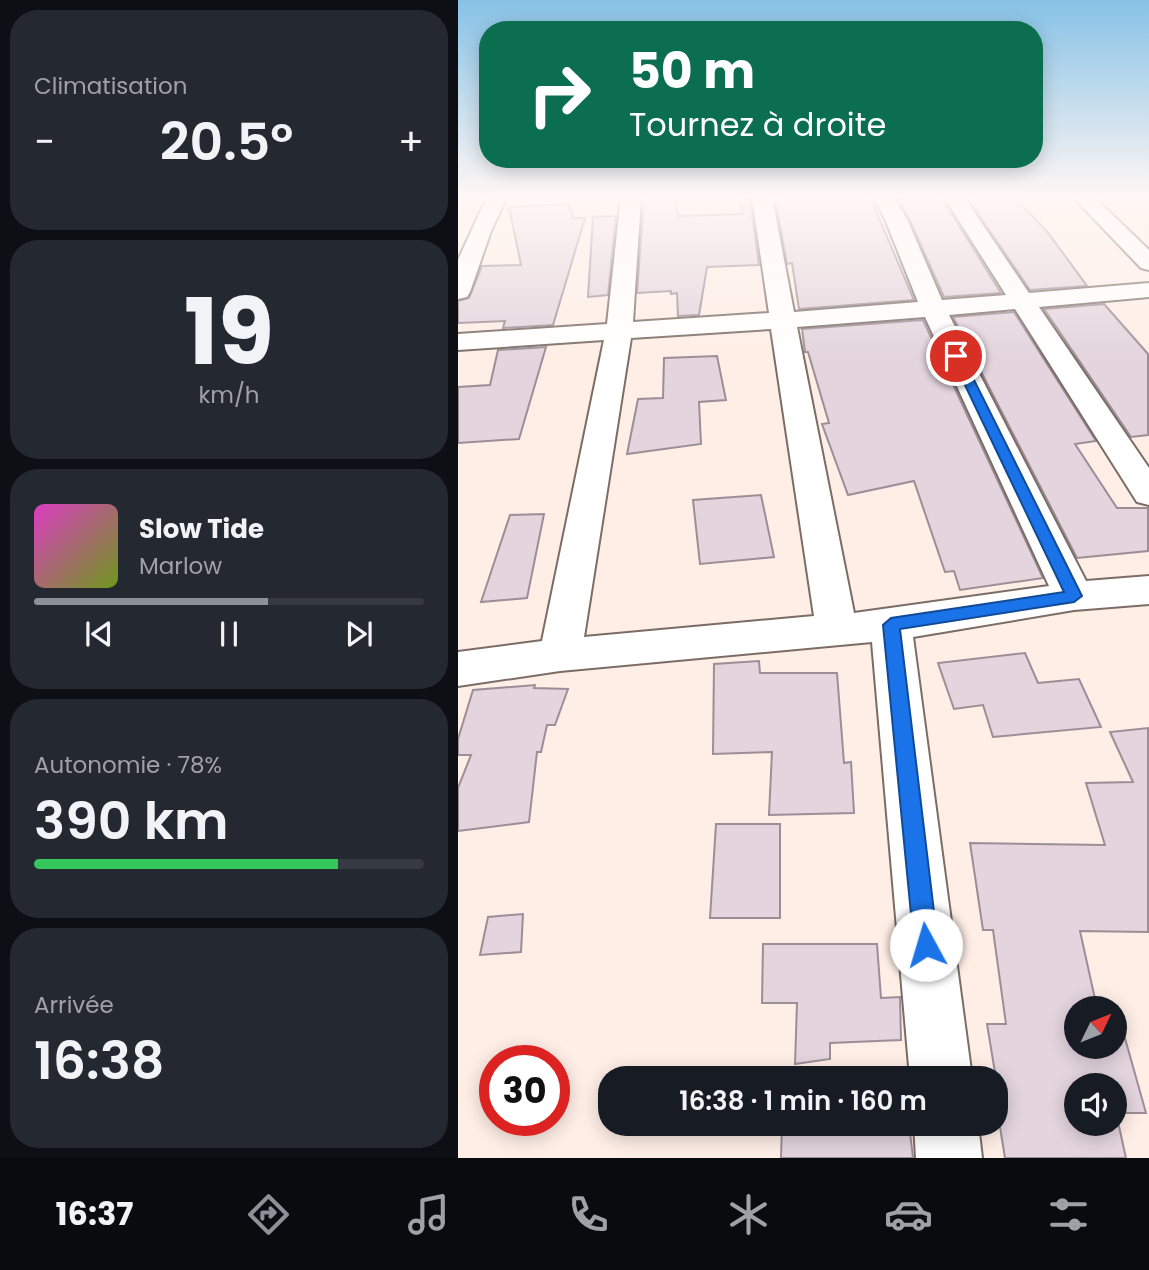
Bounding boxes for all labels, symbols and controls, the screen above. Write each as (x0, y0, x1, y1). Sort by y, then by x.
text: 50 m (629, 37, 755, 105)
icon: right (514, 49, 605, 140)
text: Climatisation (34, 70, 187, 102)
text: Tournez à droite (629, 102, 886, 147)
text: 20.5° (160, 105, 293, 178)
text: − (34, 115, 55, 168)
text: + (398, 115, 424, 168)
text: 19 (184, 268, 274, 396)
pin (926, 326, 986, 386)
icon: arrive (937, 337, 975, 375)
text: km/h (198, 379, 260, 411)
text: Slow Tide (139, 511, 264, 547)
text: Marlow (139, 550, 222, 582)
icon: previous (80, 615, 118, 653)
icon: pause (210, 615, 248, 653)
icon: next (340, 615, 378, 653)
text: Autonomie · 78% (34, 749, 222, 781)
text: 390 km (34, 784, 229, 857)
position arrow (889, 908, 963, 982)
text: Arrivée (34, 989, 114, 1021)
north arrow (1064, 996, 1126, 1059)
map controls (1064, 996, 1127, 1136)
text: 16:38 (34, 1024, 164, 1097)
speed limit sign: 30 (479, 1045, 570, 1136)
button: sound (1064, 1073, 1127, 1136)
text: 16:38 · 1 min · 160 m (679, 1083, 927, 1119)
icon: directions (244, 1190, 293, 1239)
icon: music (404, 1190, 453, 1239)
icon: phone (564, 1190, 613, 1239)
icon: climate (724, 1190, 773, 1239)
icon: car (884, 1190, 933, 1239)
icon: filters (1044, 1190, 1093, 1239)
text: 16:37 (56, 1191, 133, 1236)

